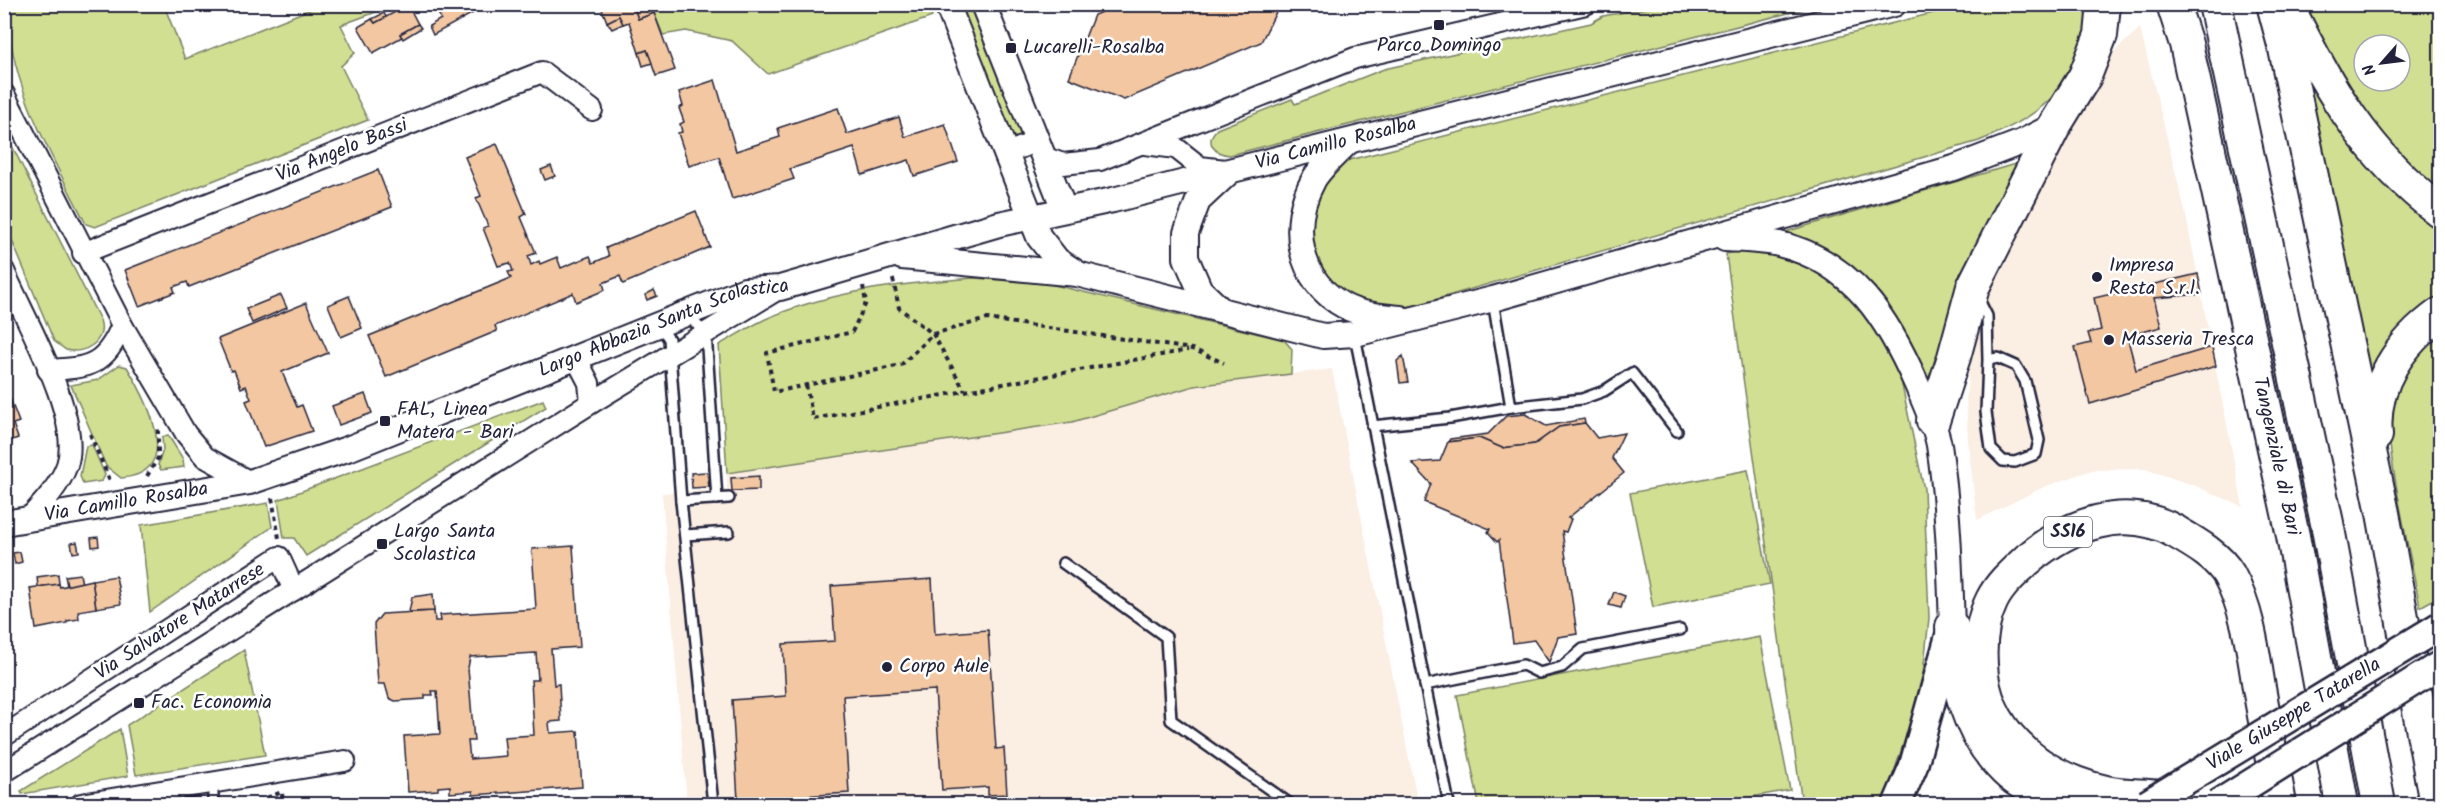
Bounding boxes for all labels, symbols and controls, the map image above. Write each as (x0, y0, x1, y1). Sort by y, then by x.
marker: Parco Domingo (1432, 18, 1446, 32)
place label: Parco Domingo (1377, 30, 1501, 62)
place label: Lucarelli-Rosalba (1023, 32, 1165, 64)
north arrow (2352, 33, 2412, 93)
marker: Lucarelli-Rosalba (1004, 41, 1018, 55)
text: N (2357, 59, 2383, 80)
street label: Via Camillo Rosalba (1252, 108, 1420, 180)
street label: Via Angelo Bassi (271, 109, 414, 192)
place label: Impresa Resta S.r.l. (2109, 250, 2200, 305)
street label: Largo Abbazia Santa Scolastica (534, 270, 793, 387)
marker: Impresa Resta S.r.l. (2090, 270, 2104, 284)
place label: Masseria Tresca (2121, 324, 2254, 356)
marker: Masseria Tresca (2102, 333, 2116, 347)
street label: Tangenziale di Bari (2243, 374, 2309, 540)
place label: FAL, Linea Matera - Bari (397, 394, 515, 449)
marker: FAL, Linea Matera - Bari (378, 414, 392, 428)
street label: Via Camillo Rosalba (42, 473, 210, 532)
place label: Largo Santa Scolastica (394, 516, 495, 571)
road number: SS16 (2044, 517, 2092, 547)
marker: Largo Santa Scolastica (375, 537, 389, 551)
street label: Via Salvatore Matarrese (88, 555, 272, 689)
street label: Viale Giuseppe Tatarella (2201, 649, 2387, 780)
place label: Corpo Aule (899, 651, 989, 683)
marker: Corpo Aule (880, 660, 894, 674)
place label: Fac. Economia (151, 687, 272, 719)
marker: Fac. Economia (132, 696, 146, 710)

